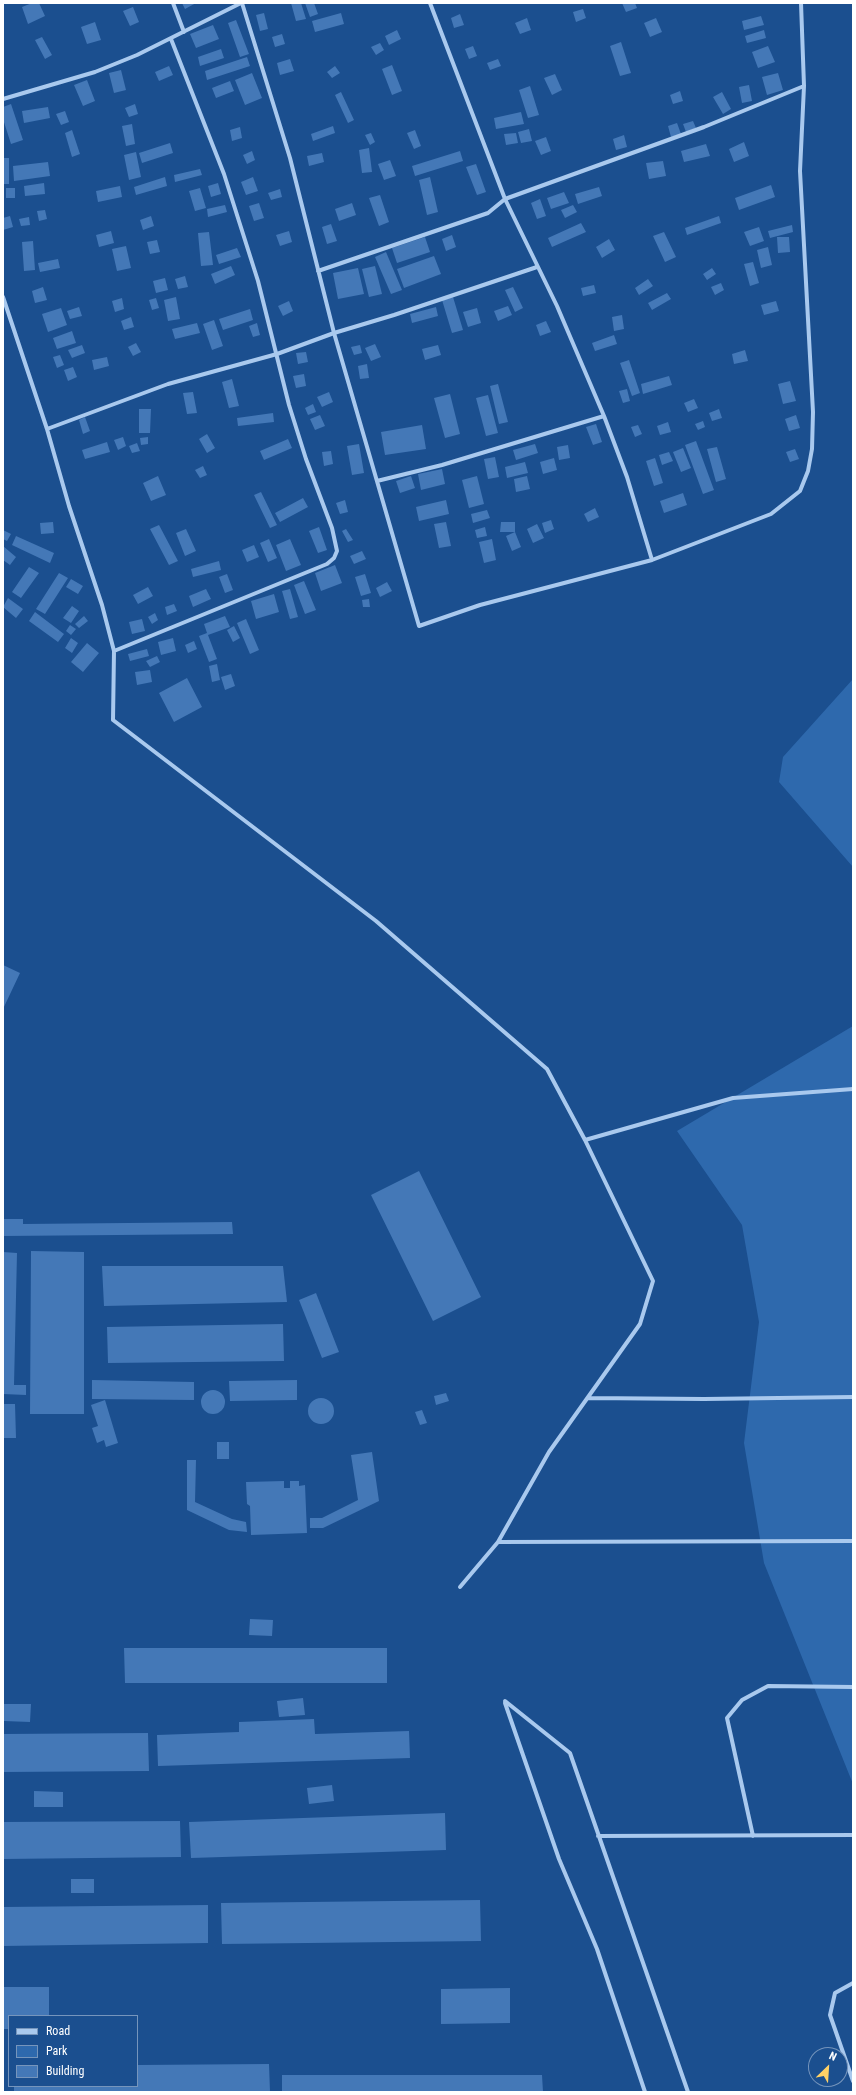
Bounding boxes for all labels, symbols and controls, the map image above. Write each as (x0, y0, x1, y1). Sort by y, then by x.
legend (8, 2015, 138, 2087)
text: Road (46, 2024, 70, 2038)
text: Park (46, 2044, 67, 2058)
north arrow (808, 2047, 848, 2087)
text: N (827, 2049, 839, 2064)
text: Building (46, 2064, 84, 2078)

